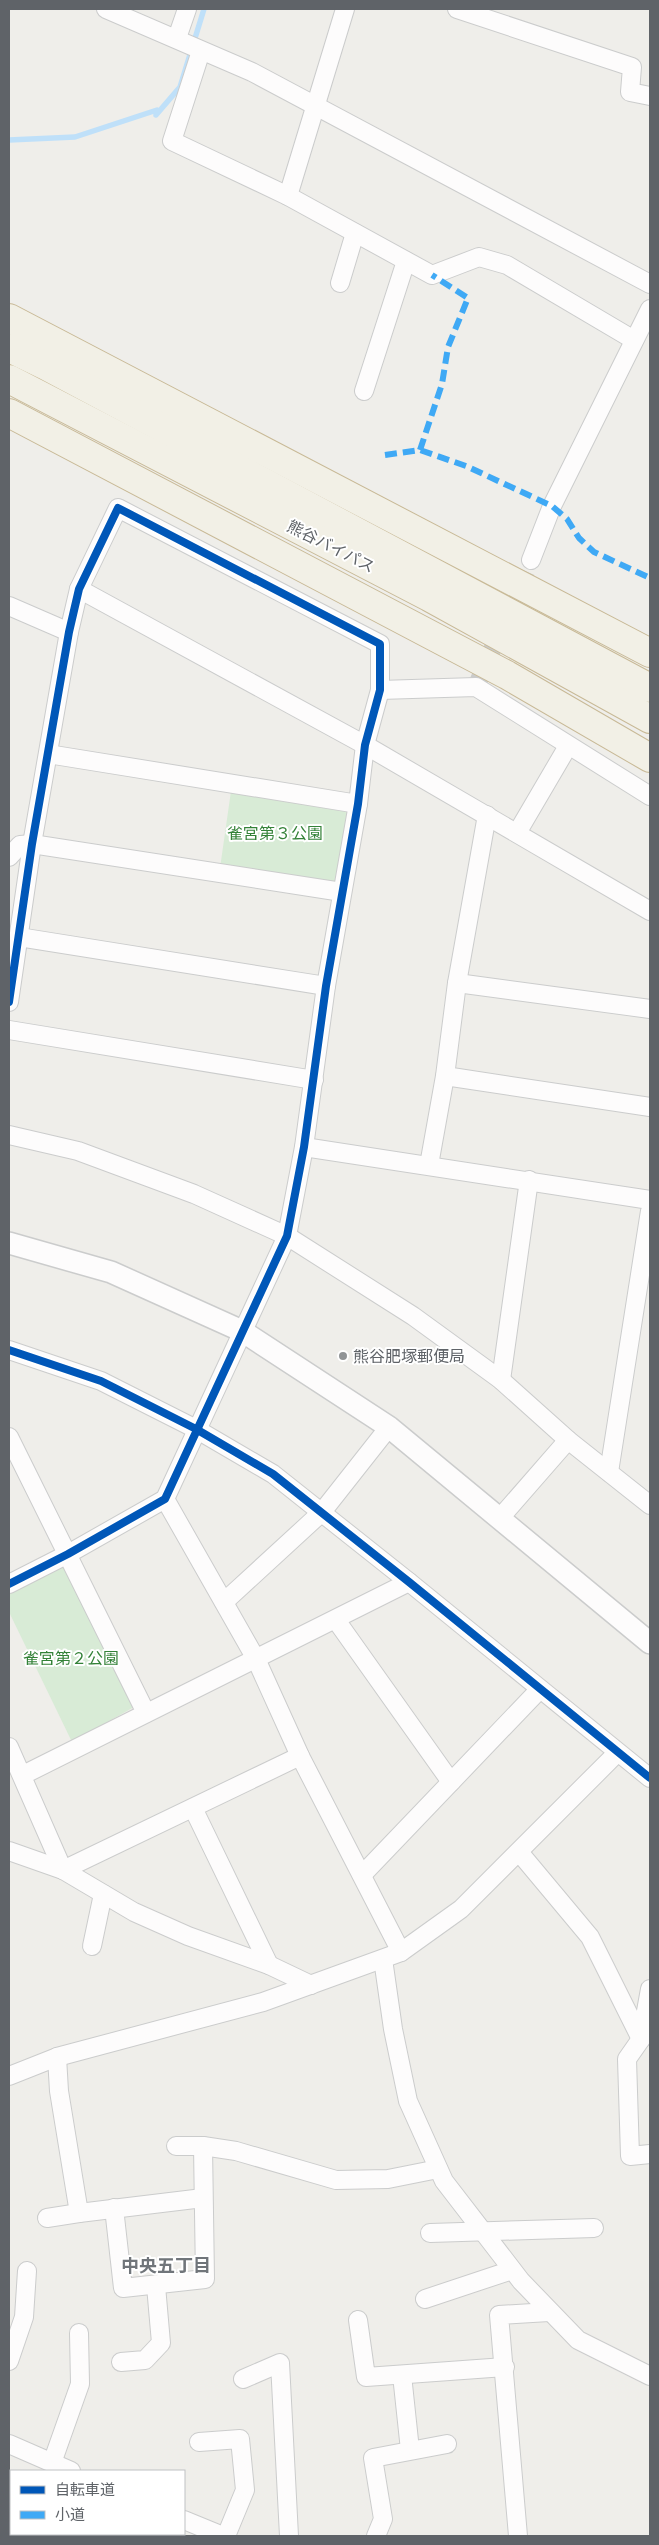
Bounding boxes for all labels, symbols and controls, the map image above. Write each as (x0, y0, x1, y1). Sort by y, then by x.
street label: 熊谷バイパス (284, 517, 377, 576)
park label: 雀宮第３公園 (227, 825, 323, 842)
place label: 熊谷肥塚郵便局 (353, 1348, 465, 1365)
marker: 熊谷肥塚郵便局 (337, 1350, 349, 1362)
park label: 雀宮第２公園 (23, 1650, 119, 1667)
district label: 中央五丁目 (121, 2256, 211, 2276)
legend (10, 2470, 185, 2535)
text: 自転車道 (55, 2481, 115, 2498)
text: 小道 (55, 2506, 85, 2523)

